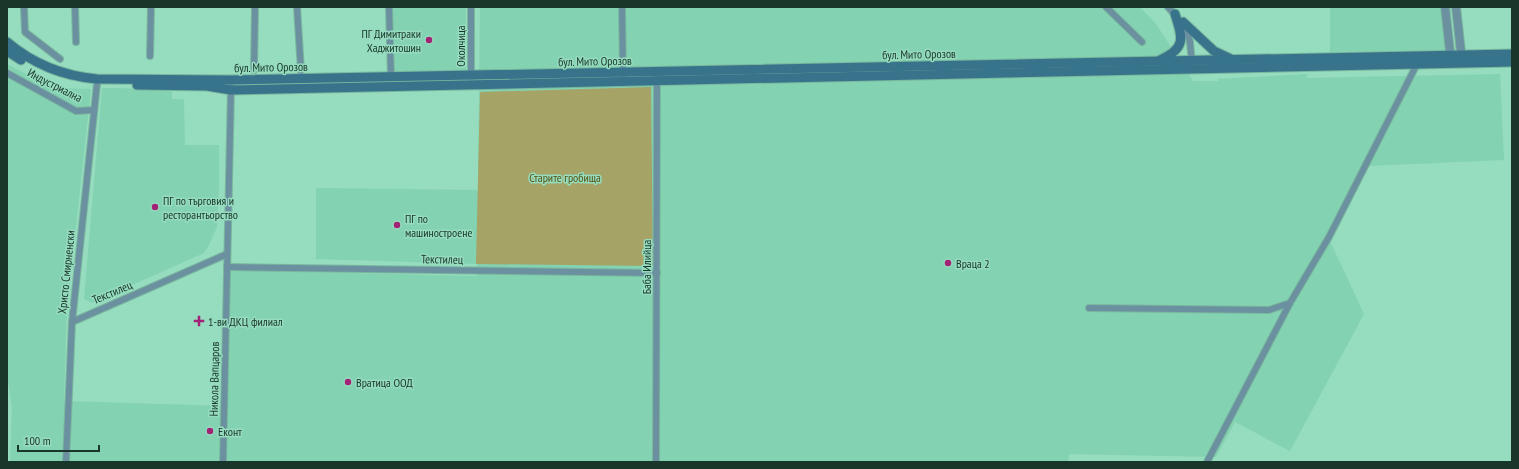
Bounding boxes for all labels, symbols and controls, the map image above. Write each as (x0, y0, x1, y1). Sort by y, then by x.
street label: Околчица (453, 25, 468, 67)
place label: ПГ Димитраки Хаджитошин (361, 26, 421, 55)
marker: ПГ Димитраки Хаджитошин (424, 35, 434, 45)
street label: бул. Мито Орозов (882, 46, 956, 62)
street label: бул. Мито Орозов (558, 53, 632, 69)
street label: бул. Мито Орозов (234, 59, 308, 75)
street label: Индустриална (25, 65, 85, 105)
park label: Старите гробища (529, 170, 601, 185)
place label: ПГ по търговия и ресторантьорство (163, 193, 238, 222)
marker: ПГ по търговия и ресторантьорство (150, 202, 160, 212)
place label: ПГ по машиностроене (405, 211, 472, 240)
marker: ПГ по машиностроене (392, 220, 402, 230)
street label: Христо Смирненски (54, 230, 78, 314)
street label: Баба Илийца (639, 239, 654, 294)
street label: Текстилец (421, 251, 464, 267)
place label: Враца 2 (956, 256, 990, 271)
marker: Враца 2 (943, 258, 953, 268)
street label: Текстилец (90, 277, 135, 307)
place label: 1-ви ДКЦ филиал (208, 314, 283, 329)
marker: 1-ви ДКЦ филиал (193, 315, 205, 327)
street label: Никола Вапцаров (206, 341, 222, 416)
place label: Вратица ООД (356, 375, 413, 390)
marker: Вратица ООД (343, 377, 353, 387)
place label: Еконт (218, 424, 242, 439)
marker: Еконт (205, 426, 215, 436)
scale bar (18, 427, 99, 453)
text: 100 m (24, 433, 51, 448)

